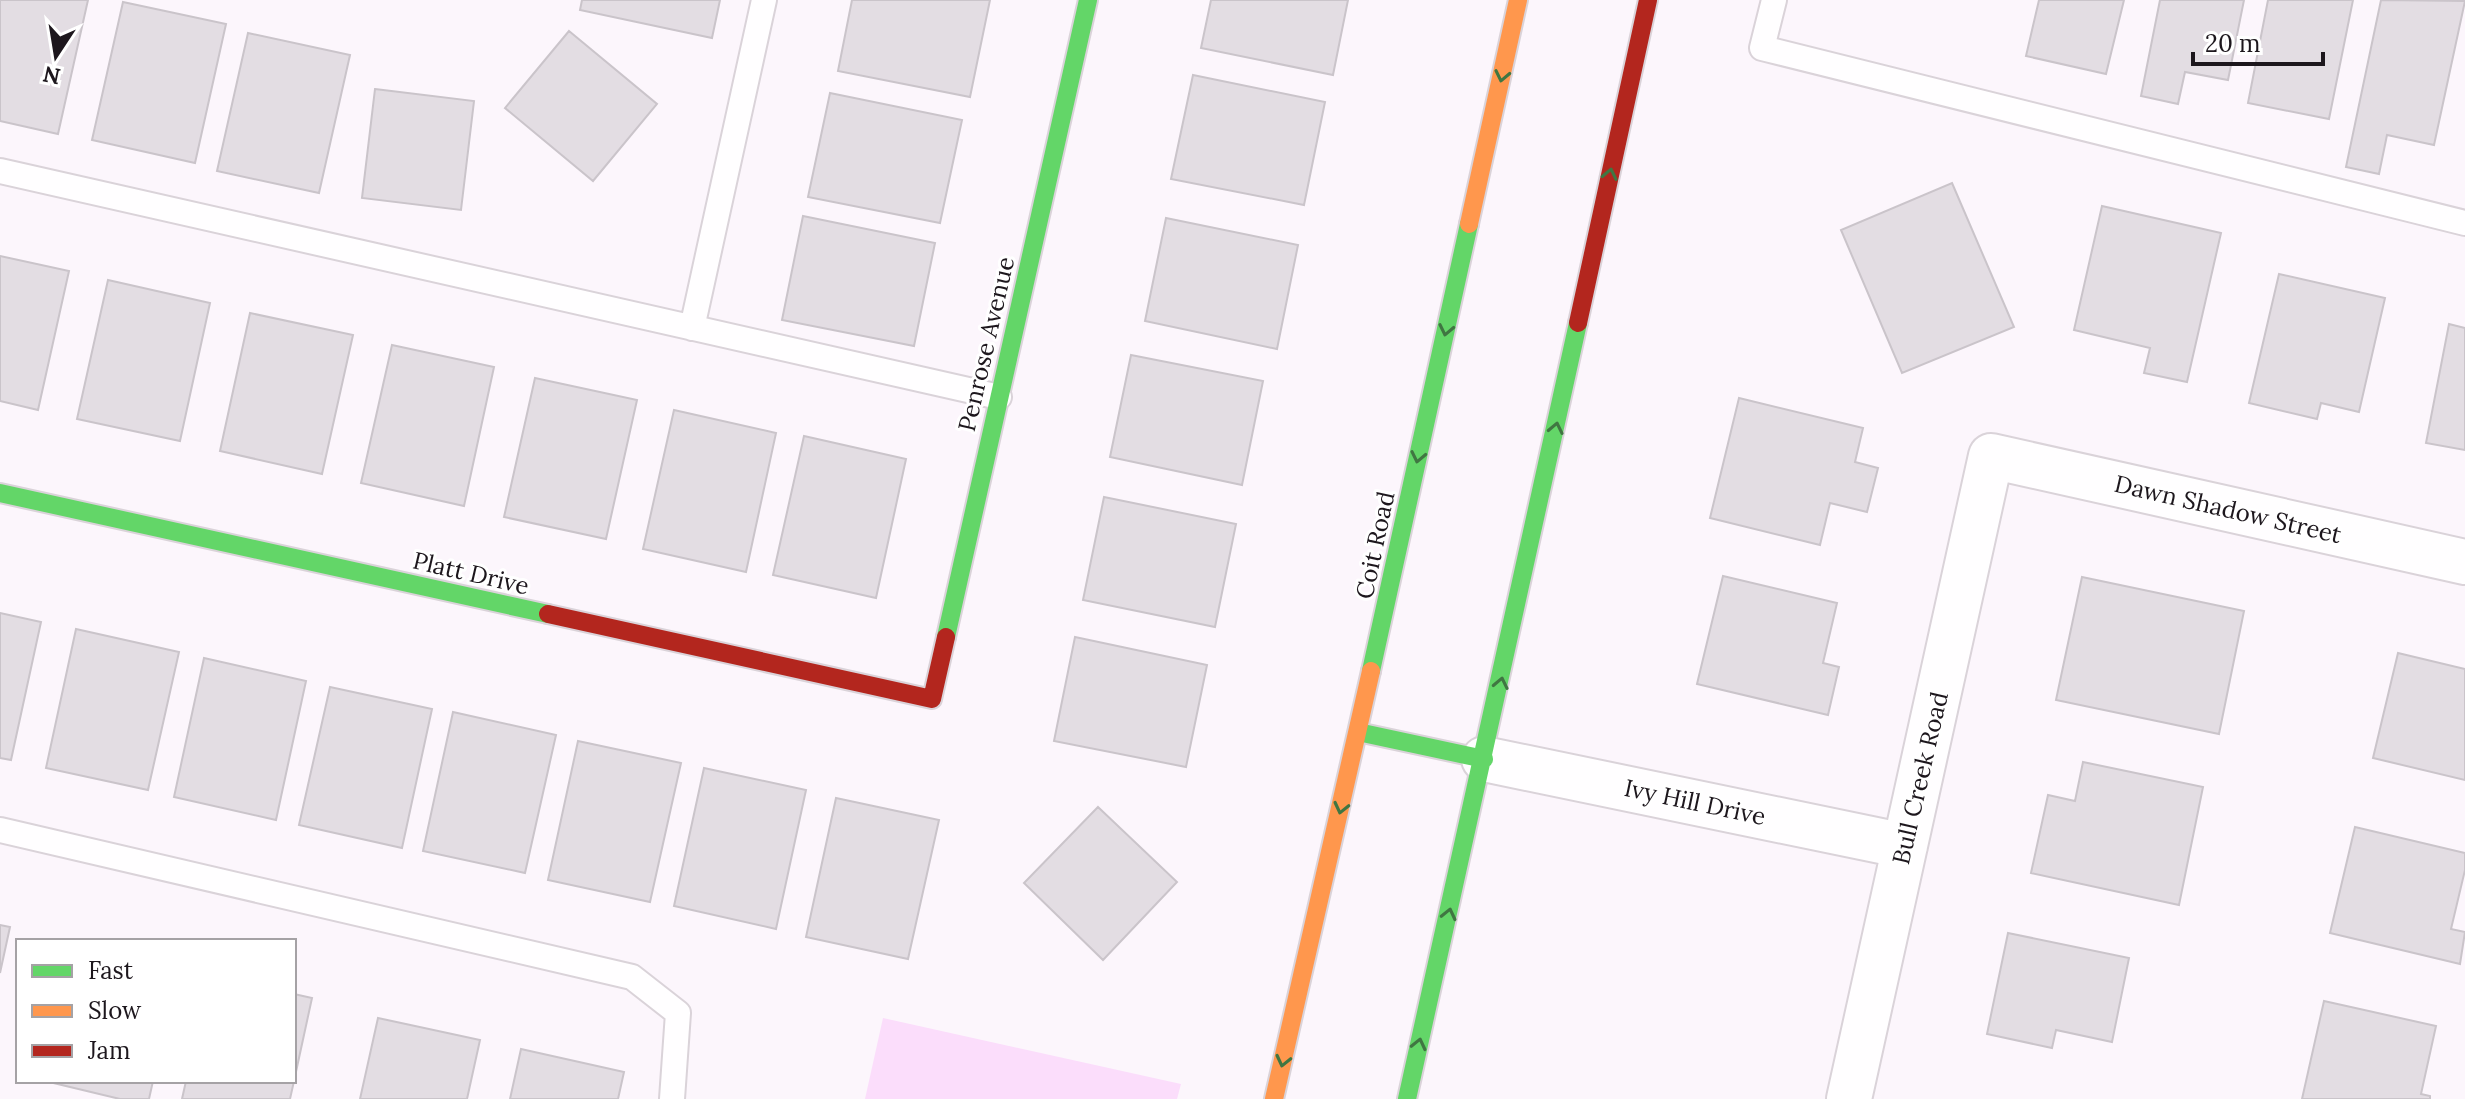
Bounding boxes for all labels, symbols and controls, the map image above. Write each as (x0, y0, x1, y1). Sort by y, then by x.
north arrow (16, 16, 96, 96)
scale bar (2193, 16, 2323, 66)
text: 20 m (2205, 28, 2261, 59)
text: N (41, 60, 63, 91)
one-way arrow (1494, 69, 1511, 83)
one-way arrow (1601, 168, 1618, 181)
street label: Penrose Avenue (951, 254, 1021, 434)
one-way arrow (1438, 323, 1455, 337)
one-way arrow (1547, 422, 1564, 436)
one-way arrow (1410, 449, 1427, 463)
street label: Dawn Shadow Street (2111, 468, 2345, 550)
street label: Coit Road (1348, 488, 1402, 602)
street label: Platt Drive (410, 545, 532, 601)
one-way arrow (1492, 676, 1509, 690)
street label: Bull Creek Road (1885, 689, 1955, 867)
street label: Ivy Hill Drive (1622, 772, 1768, 832)
one-way arrow (1333, 801, 1350, 814)
one-way arrow (1440, 907, 1457, 921)
legend (16, 939, 296, 1083)
text: Fast (88, 955, 134, 986)
text: Slow (88, 995, 142, 1026)
text: Jam (87, 1035, 130, 1066)
one-way arrow (1410, 1038, 1427, 1052)
one-way arrow (1275, 1054, 1292, 1068)

